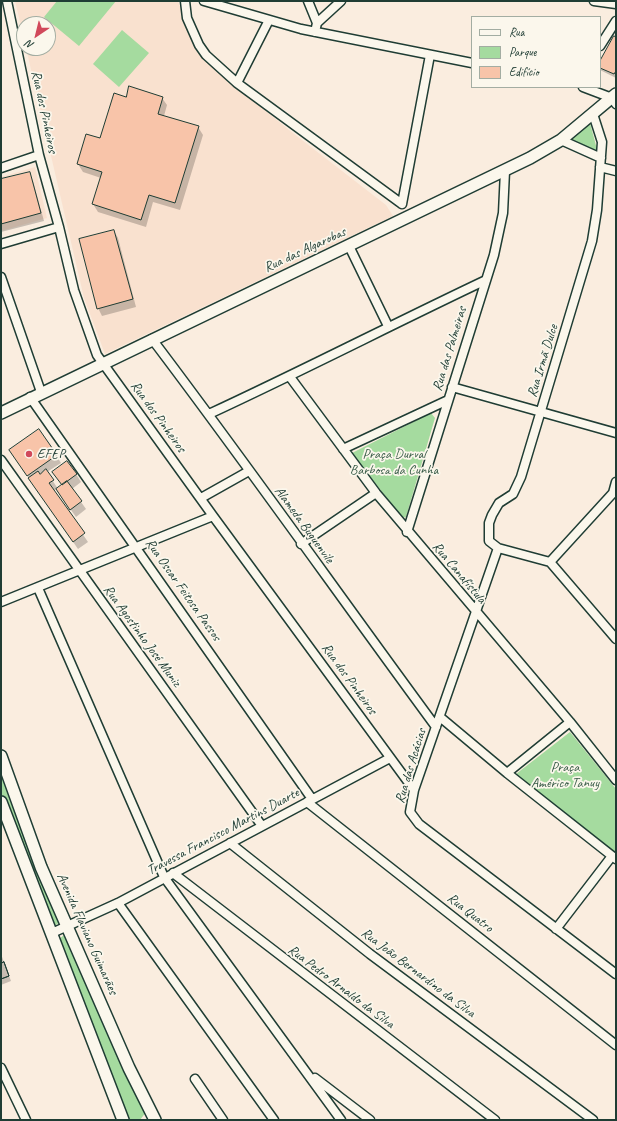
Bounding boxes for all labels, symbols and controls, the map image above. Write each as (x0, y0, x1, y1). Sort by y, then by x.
north arrow (16, 16, 56, 56)
legend (471, 16, 601, 88)
text: Rua (509, 24, 524, 40)
text: N (23, 37, 36, 53)
text: Parque (509, 44, 537, 60)
text: Edifício (509, 64, 539, 80)
street label: Rua dos Pinheiros (27, 69, 61, 155)
street label: Rua das Algarobas (262, 224, 348, 276)
street label: Rua das Palmeiras (429, 305, 471, 393)
street label: Rua Irmã Dulce (524, 323, 562, 399)
street label: Rua dos Pinheiros (127, 378, 189, 456)
place label: EFEP (37, 446, 65, 462)
park label: Praça Durval Barbosa da Cunha (350, 446, 438, 478)
marker: EFEP (24, 449, 34, 459)
street label: Alameda Buguenvile (270, 483, 338, 567)
street label: Rua Oscar Feitosa Passos (141, 536, 225, 644)
street label: Rua Canafístula (428, 539, 490, 607)
street label: Rua Agostinho José Muniz (100, 582, 184, 690)
street label: Rua dos Pinheiros (318, 640, 380, 718)
street label: Rua das Acácias (392, 727, 430, 805)
park label: Praça Américo Tanuy (531, 759, 599, 792)
street label: Travessa Francisco Martins Duarte (144, 785, 302, 879)
street label: Avenida Flaviano Guimarães (53, 871, 121, 997)
street label: Rua Quatro (444, 890, 496, 936)
street label: Rua João Bernardino da Silva (358, 925, 478, 1021)
street label: Rua Pedro Arnaldo da Silva (285, 942, 397, 1032)

